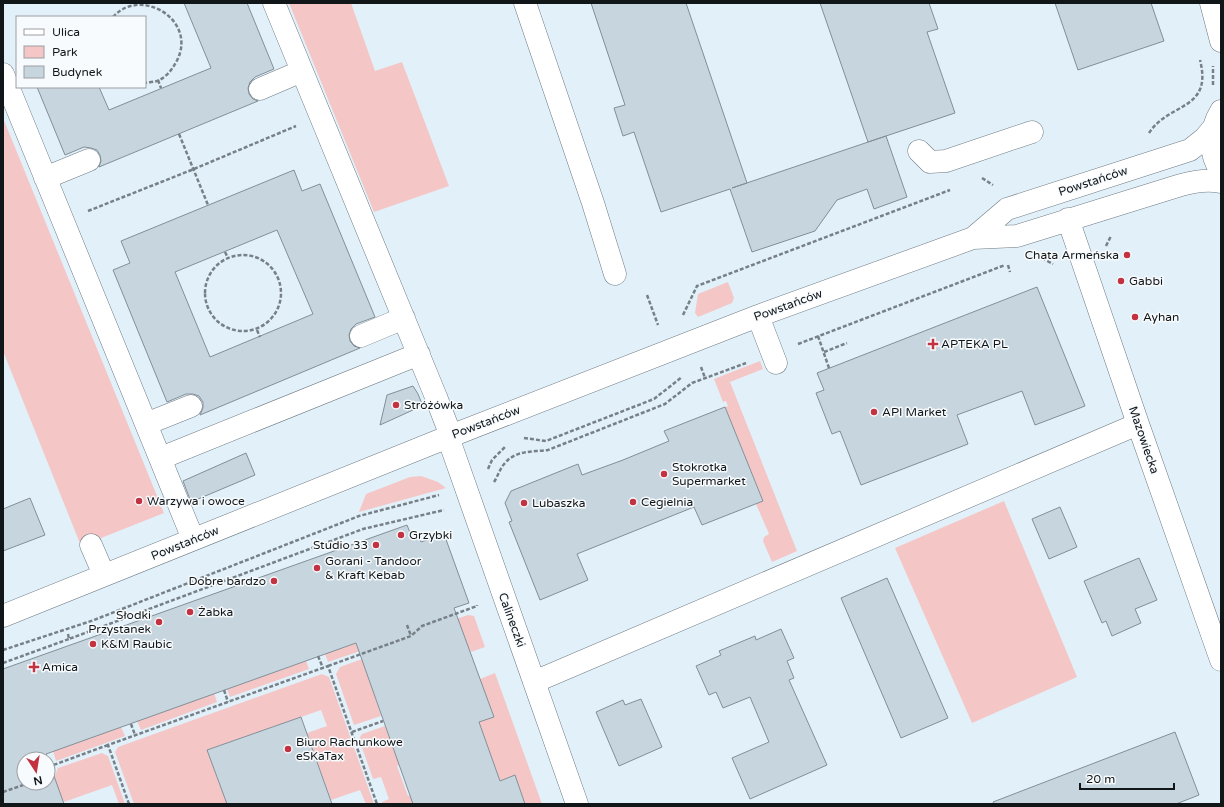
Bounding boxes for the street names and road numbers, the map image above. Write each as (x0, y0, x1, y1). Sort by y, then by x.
street label: Powstańców (1057, 163, 1130, 199)
street label: Powstańców (752, 286, 825, 324)
street label: Powstańców (450, 402, 523, 441)
street label: Mazowiecka (1126, 404, 1162, 476)
street label: Powstańców (149, 523, 221, 563)
street label: Calineczki (496, 591, 528, 649)

